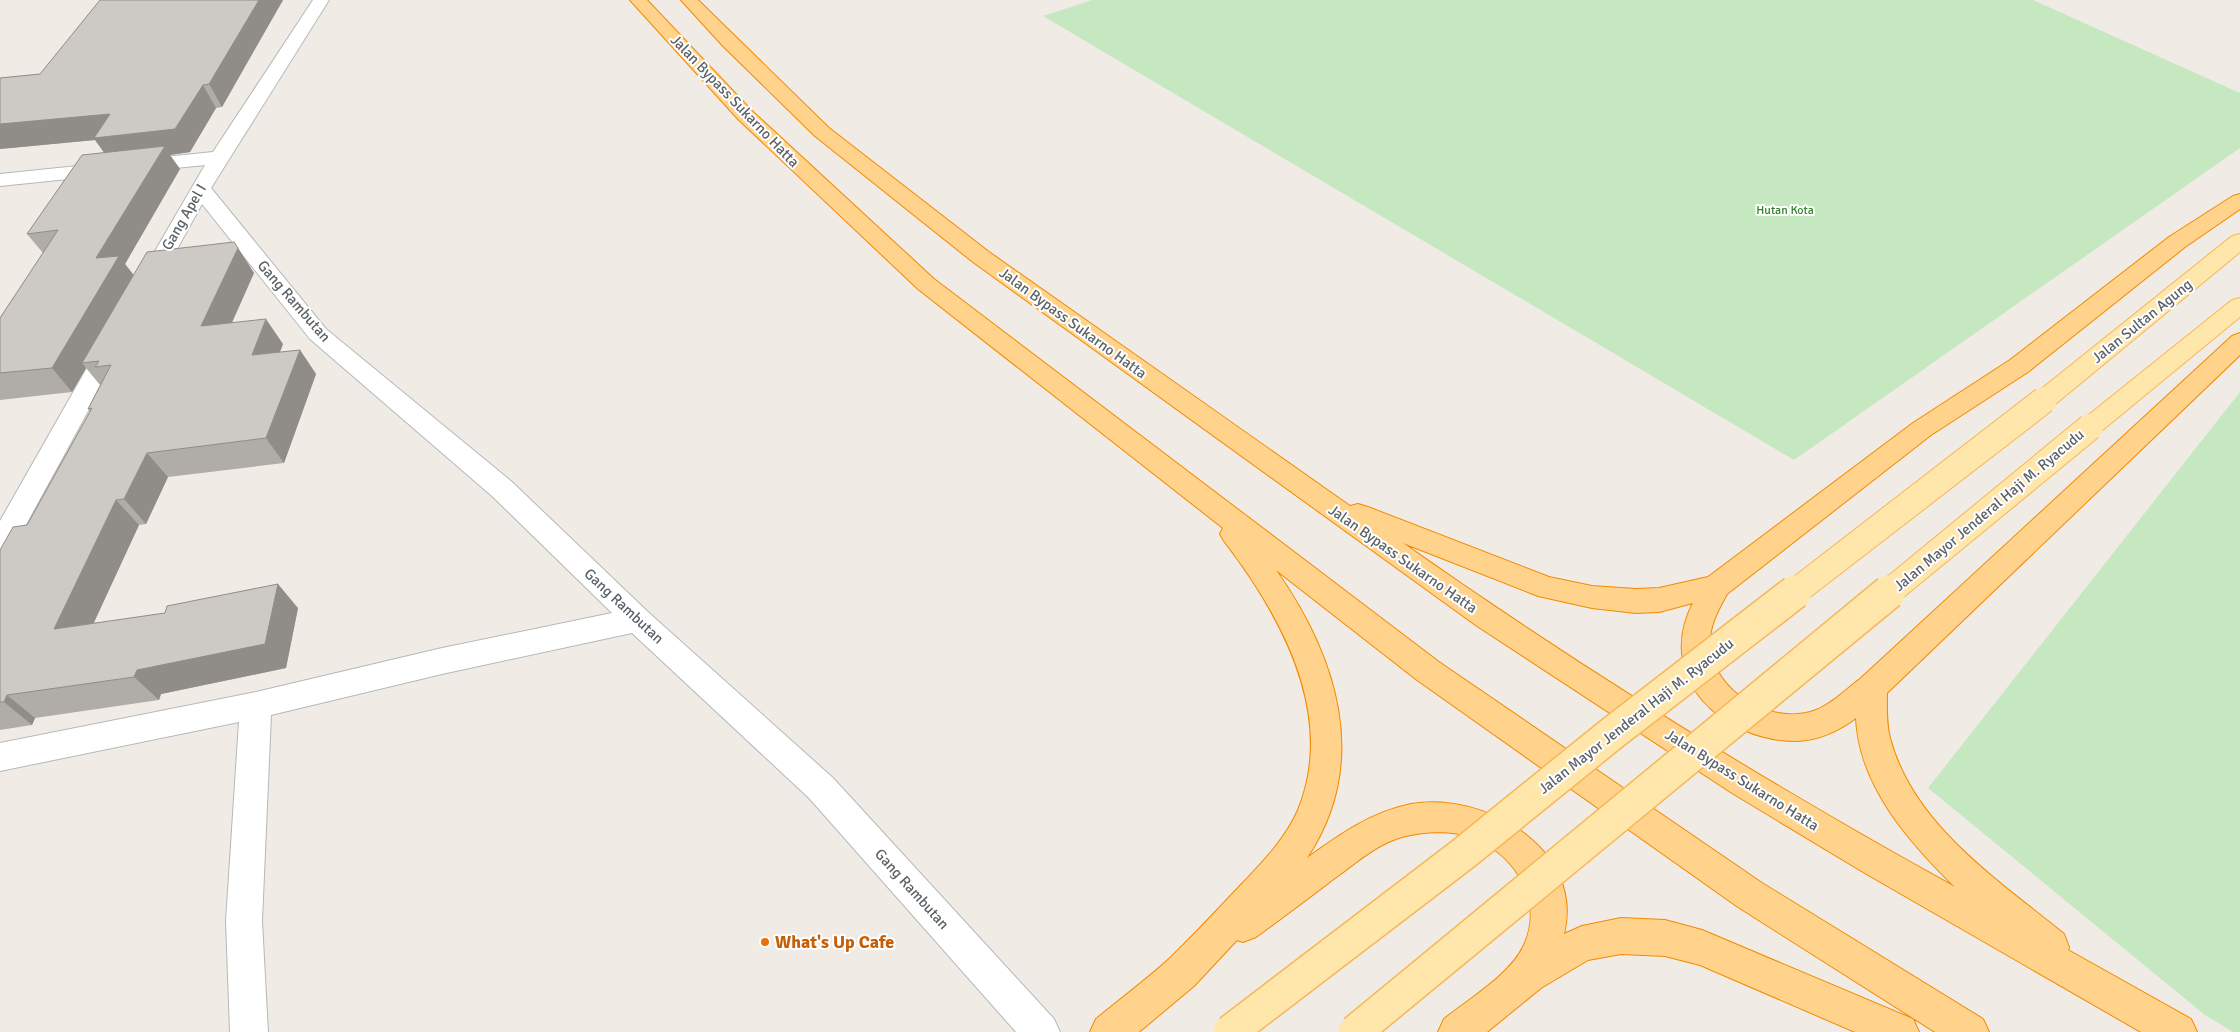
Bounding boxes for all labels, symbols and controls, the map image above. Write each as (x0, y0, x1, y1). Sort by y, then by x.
street label: Jalan Bypass Sukarno Hatta (667, 31, 803, 171)
street label: Gang Apel I (158, 181, 210, 253)
park label: Hutan Kota (1756, 203, 1814, 218)
street label: Gang Rambutan (254, 257, 334, 345)
street label: Jalan Bypass Sukarno Hatta (996, 264, 1150, 382)
street label: Jalan Sultan Agung (2088, 275, 2196, 367)
street label: Jalan Mayor Jenderal Haji M. Ryacudu (1890, 425, 2088, 595)
street label: Jalan Bypass Sukarno Hatta (1325, 501, 1481, 617)
street label: Gang Rambutan (580, 565, 668, 647)
street label: Jalan Mayor Jenderal Haji M. Ryacudu (1535, 634, 1737, 798)
street label: Jalan Bypass Sukarno Hatta (1662, 725, 1822, 835)
street label: Gang Rambutan (871, 845, 953, 933)
place label: What's Up Cafe (775, 931, 894, 953)
marker: What's Up Cafe (759, 936, 771, 948)

